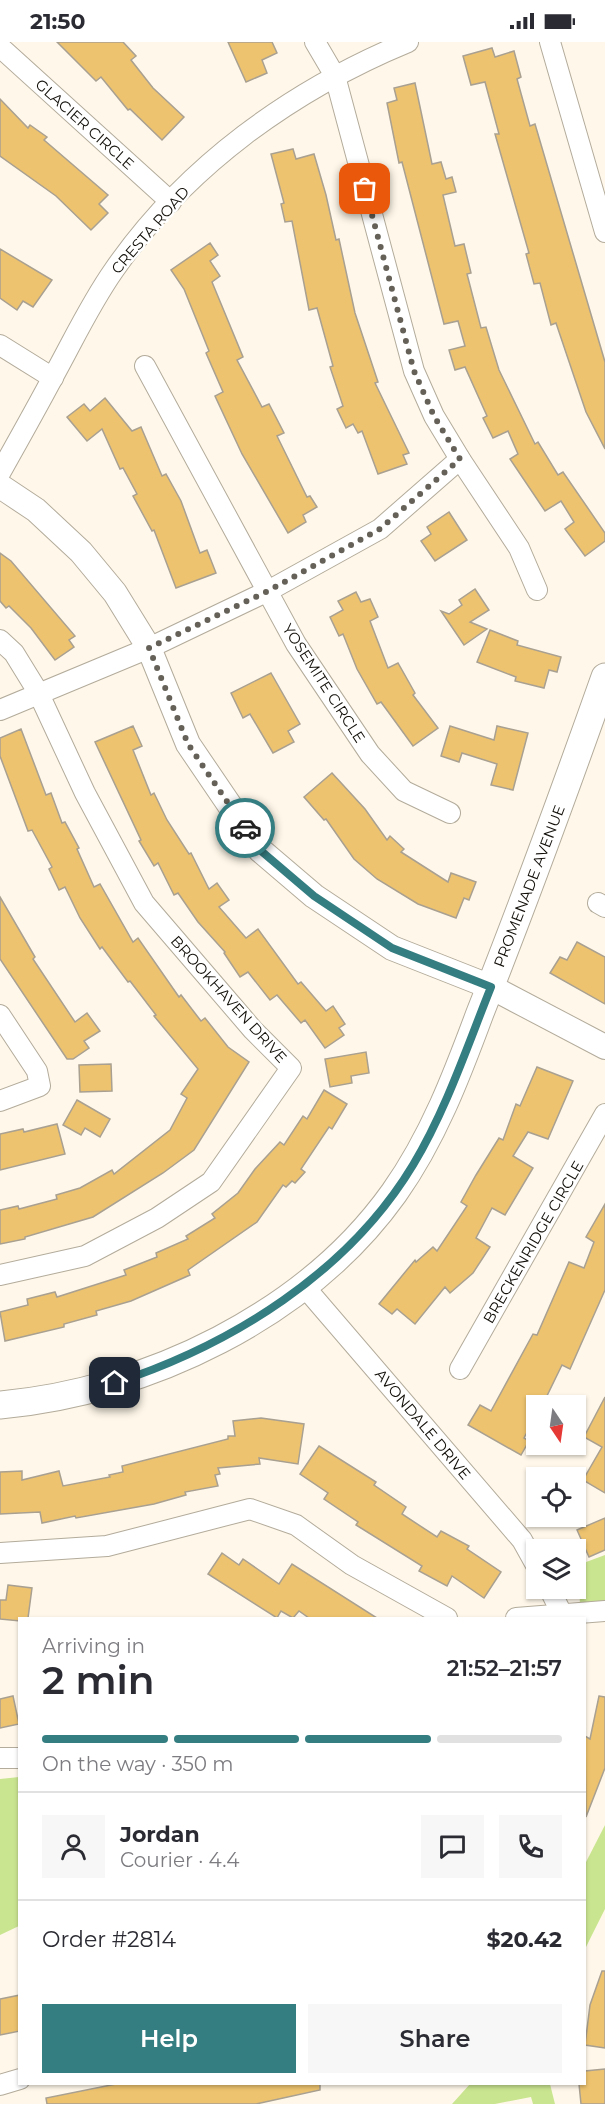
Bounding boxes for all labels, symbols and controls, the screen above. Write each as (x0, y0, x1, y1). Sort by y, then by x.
text: 21:50 (30, 8, 85, 35)
street label: GLACIER CIRCLE (32, 75, 138, 173)
pin (339, 163, 390, 214)
icon: bag (348, 172, 381, 205)
street label: CRESTA ROAD (107, 182, 193, 278)
street label: YOSEMITE CIRCLE (278, 620, 370, 746)
courier (215, 798, 275, 858)
street label: PROMENADE AVENUE (489, 802, 569, 970)
icon: car (229, 812, 262, 845)
street label: BROOKHAVEN DRIVE (167, 931, 291, 1067)
street label: BRECKENRIDGE CIRCLE (479, 1157, 587, 1327)
pin (89, 1357, 140, 1408)
street label: AVONDALE DRIVE (371, 1365, 475, 1483)
icon: home (98, 1366, 131, 1399)
north arrow (526, 1395, 586, 1455)
map controls (526, 1395, 586, 1599)
button: locate (526, 1467, 586, 1527)
button: layers (526, 1539, 586, 1599)
text: Arriving in (42, 1634, 145, 1658)
text: 21:52–21:57 (447, 1655, 562, 1682)
text: 2 min (42, 1656, 155, 1704)
text: On the way · 350 m (42, 1752, 234, 1776)
button: person (42, 1815, 105, 1878)
button: chat (421, 1815, 484, 1878)
button: phone (499, 1815, 562, 1878)
text: Jordan (120, 1821, 200, 1848)
text: Courier · 4.4 (120, 1848, 239, 1872)
text: Order #2814 (42, 1926, 176, 1953)
text: $20.42 (486, 1926, 562, 1953)
button: Help (42, 2004, 296, 2073)
button: Share (308, 2004, 562, 2073)

